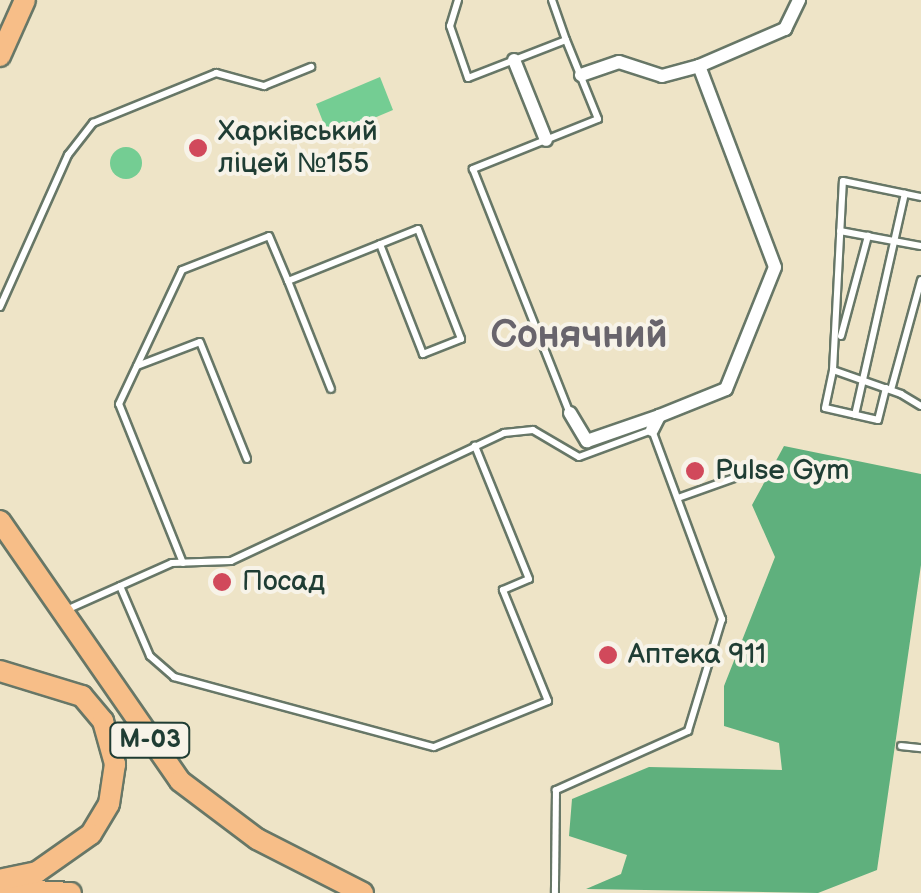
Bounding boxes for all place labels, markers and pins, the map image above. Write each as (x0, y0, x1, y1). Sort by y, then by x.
place label: Харківський ліцей №155 (218, 115, 378, 181)
marker: Харківський ліцей №155 (187, 137, 209, 159)
place label: Pulse Gym (715, 454, 849, 488)
marker: Pulse Gym (684, 460, 706, 482)
place label: Посад (242, 565, 325, 599)
marker: Посад (211, 571, 233, 593)
place label: Аптека 911 (628, 638, 766, 672)
marker: Аптека 911 (597, 644, 619, 666)

